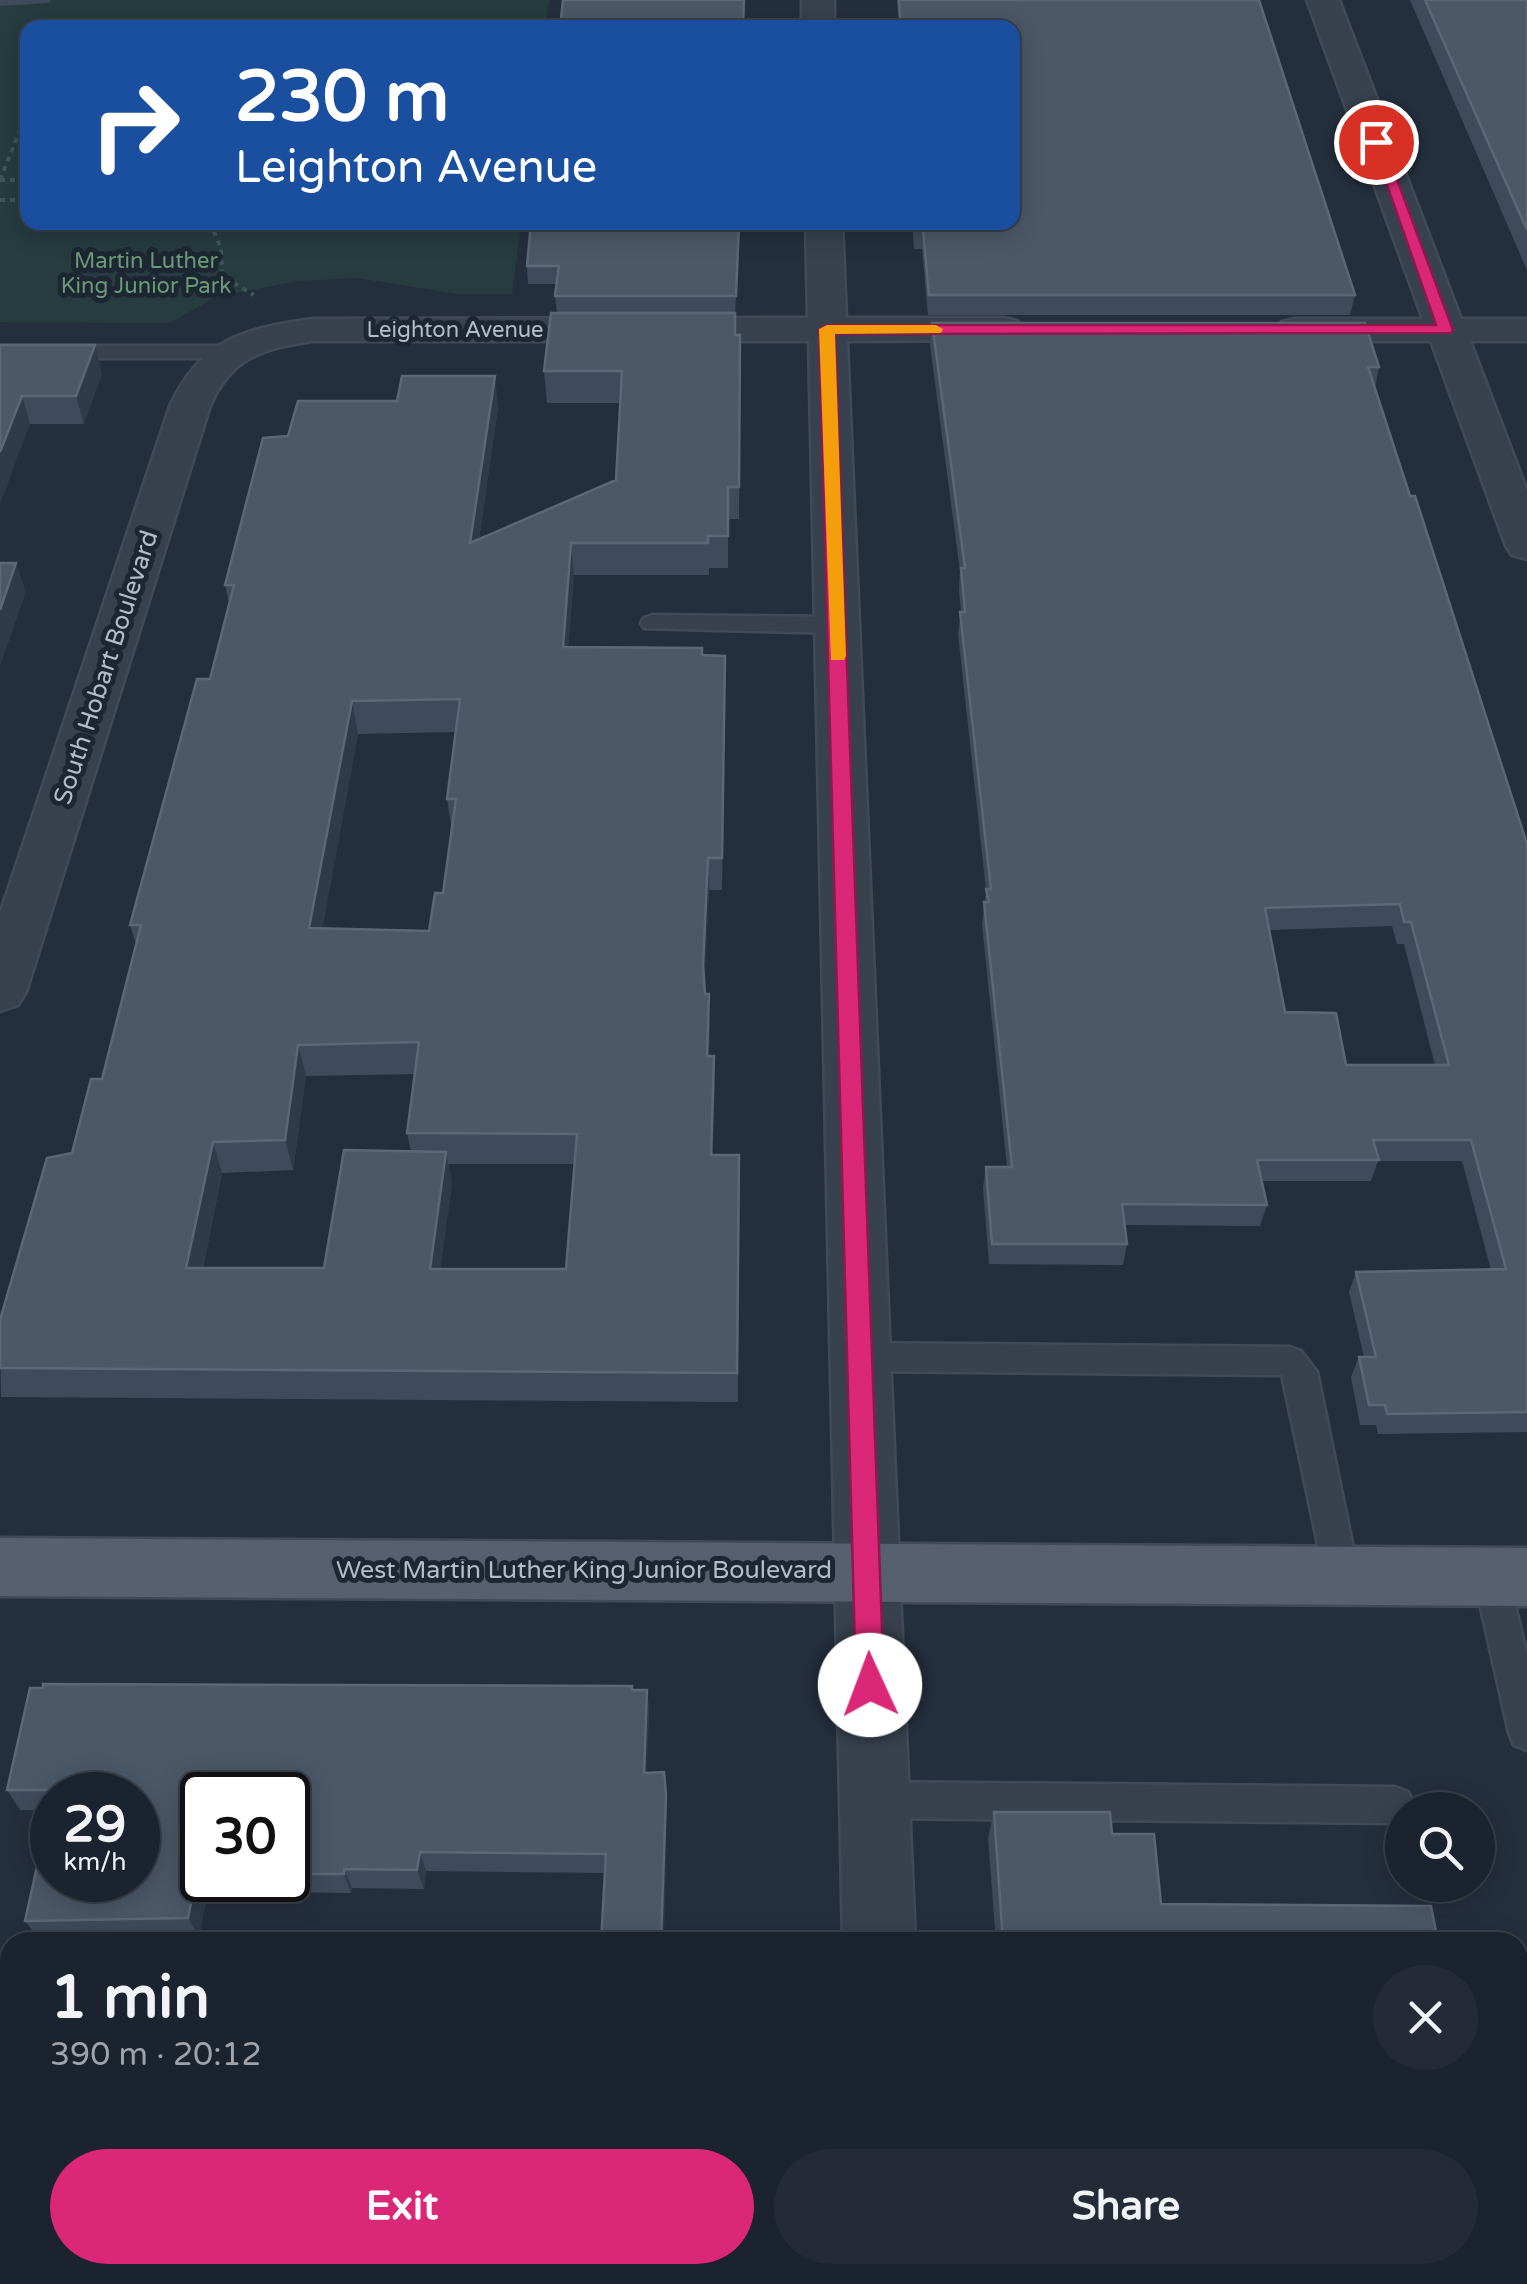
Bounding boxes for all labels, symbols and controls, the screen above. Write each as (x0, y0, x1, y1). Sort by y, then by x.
text: 230 m (235, 56, 449, 140)
icon: right (70, 60, 200, 190)
pin (1334, 100, 1419, 185)
icon: arrive (1349, 115, 1404, 170)
text: Leighton Avenue (235, 141, 597, 195)
park label: Martin Luther King Junior Park (61, 248, 231, 299)
street label: Leighton Avenue (366, 317, 544, 343)
street label: South Hobart Boulevard (47, 527, 164, 808)
street label: West Martin Luther King Junior Boulevard (336, 1555, 832, 1585)
position arrow (818, 1633, 922, 1737)
speed limit sign: 30 (180, 1772, 310, 1902)
map controls (1385, 1792, 1495, 1902)
button: search (1385, 1792, 1495, 1902)
text: 29 (64, 1795, 126, 1855)
text: km/h (64, 1847, 126, 1877)
text: 1 min (50, 1962, 210, 2034)
button: close (1373, 1965, 1478, 2070)
text: 390 m · 20:12 (50, 2036, 262, 2074)
button: Exit (50, 2149, 754, 2264)
button: Share (774, 2149, 1478, 2264)

